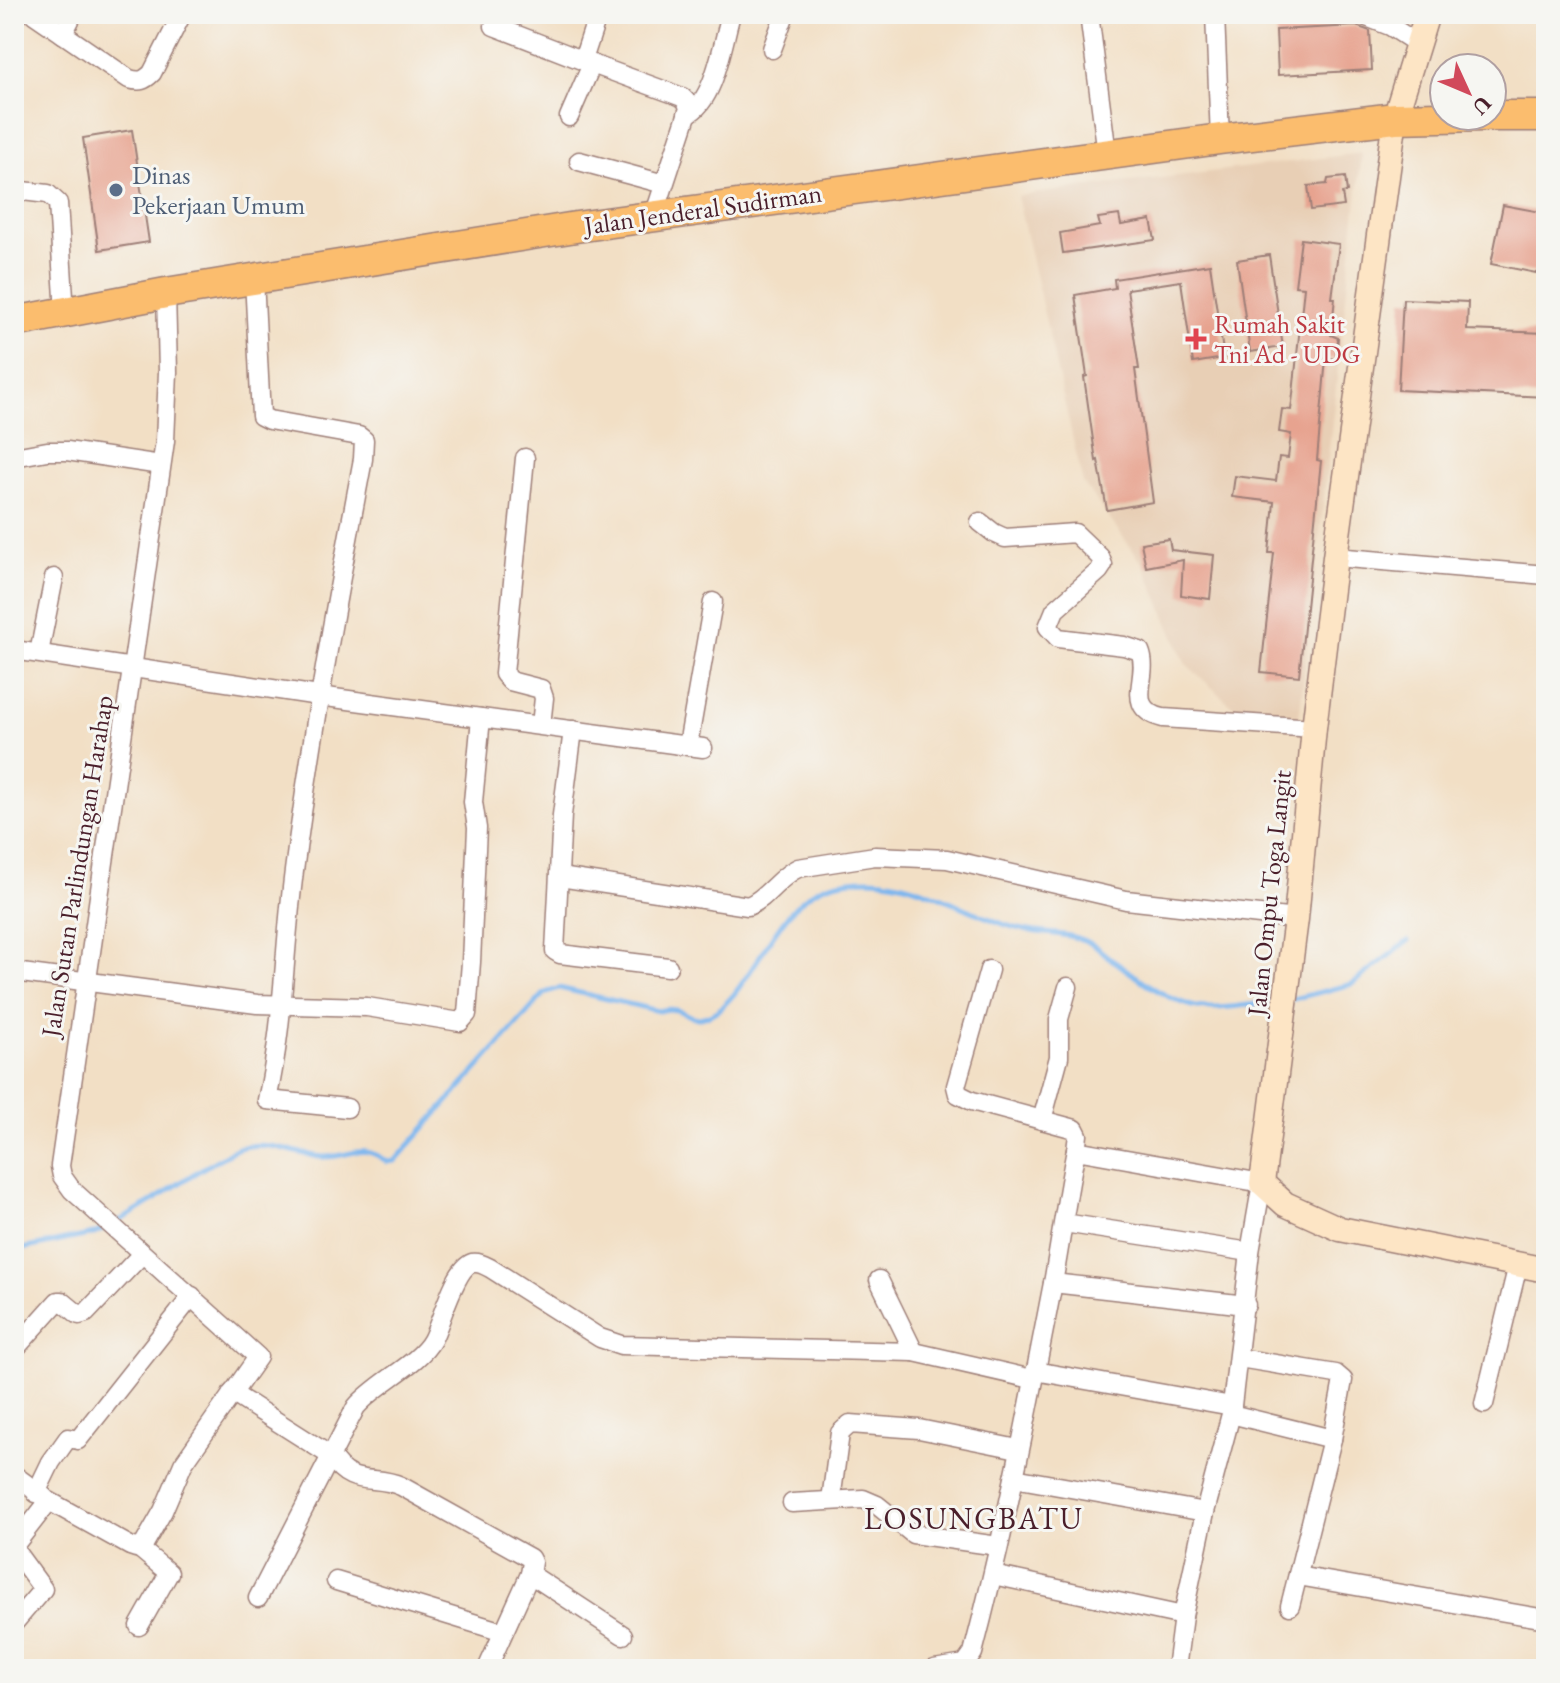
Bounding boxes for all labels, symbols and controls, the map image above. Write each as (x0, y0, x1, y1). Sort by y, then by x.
north arrow (1428, 52, 1508, 132)
text: U (1465, 90, 1498, 122)
place label: Dinas Pekerjaan Umum (132, 158, 305, 222)
street label: Jalan Jenderal Sudirman (580, 175, 824, 243)
marker: Dinas Pekerjaan Umum (107, 181, 125, 199)
place label: Rumah Sakit Tni Ad - UDG (1214, 307, 1361, 371)
marker: Rumah Sakit Tni Ad - UDG (1185, 328, 1207, 350)
street label: Jalan Sutan Parlindungan Harahap (33, 693, 121, 1041)
street label: Jalan Ompu Toga Langit (1239, 769, 1299, 1019)
district label: LOSUNGBATU (864, 1499, 1084, 1538)

